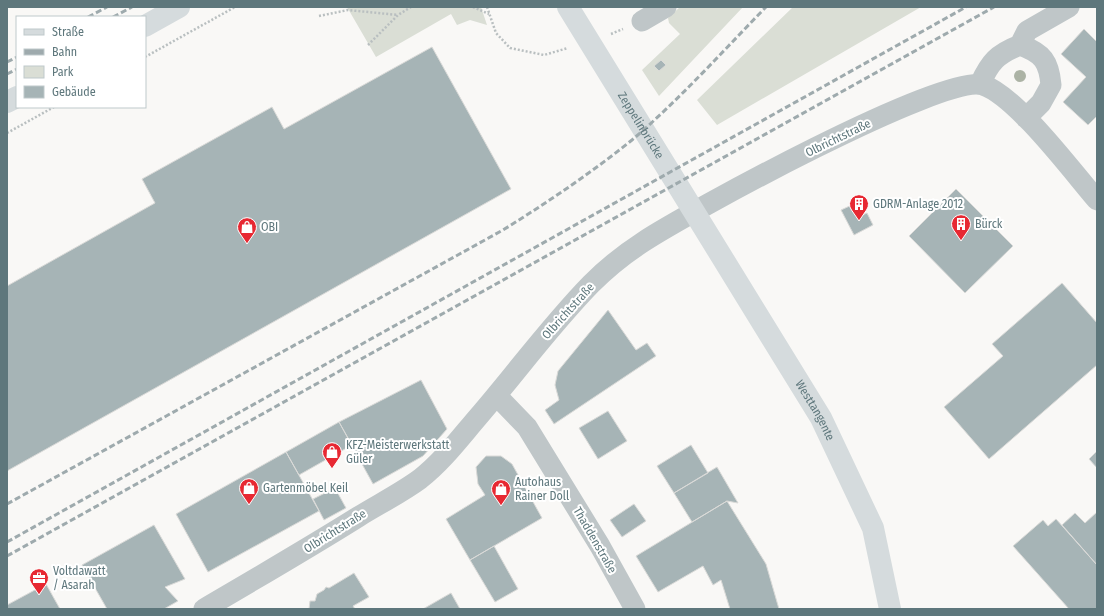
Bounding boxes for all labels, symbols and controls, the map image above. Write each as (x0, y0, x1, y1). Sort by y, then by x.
legend (16, 16, 146, 108)
text: Straße (52, 25, 84, 39)
text: Bahn (52, 45, 77, 59)
text: Park (52, 65, 74, 79)
text: Gebäude (52, 85, 96, 99)
street label: Zeppelinbrücke (615, 89, 667, 161)
street label: Olbrichtstraße (803, 116, 873, 160)
building icon: GDRM-Anlage 2012 (848, 193, 870, 221)
place label: GDRM-Anlage 2012 (873, 197, 963, 211)
building icon: Bürck (950, 213, 972, 241)
shop icon: OBI (236, 216, 258, 244)
place label: Bürck (975, 217, 1003, 231)
place label: OBI (261, 220, 278, 234)
street label: Olbrichtstraße (539, 280, 597, 342)
street label: Westtangente (792, 377, 838, 443)
place label: KFZ-Meisterwerkstatt Güler (346, 438, 450, 466)
shop icon: KFZ-Meisterwerkstatt Güler (321, 441, 343, 469)
place label: Autohaus Rainer Doll (515, 475, 569, 503)
shop icon: Gartenmöbel Keil (238, 477, 260, 505)
shop icon: Autohaus Rainer Doll (490, 478, 512, 506)
place label: Gartenmöbel Keil (263, 481, 348, 495)
street label: Thaddenstraße (570, 504, 620, 576)
street label: Olbrichtstraße (301, 506, 369, 556)
place label: Voltdawatt / Asarah (53, 564, 106, 592)
office icon: Voltdawatt / Asarah (28, 567, 50, 595)

